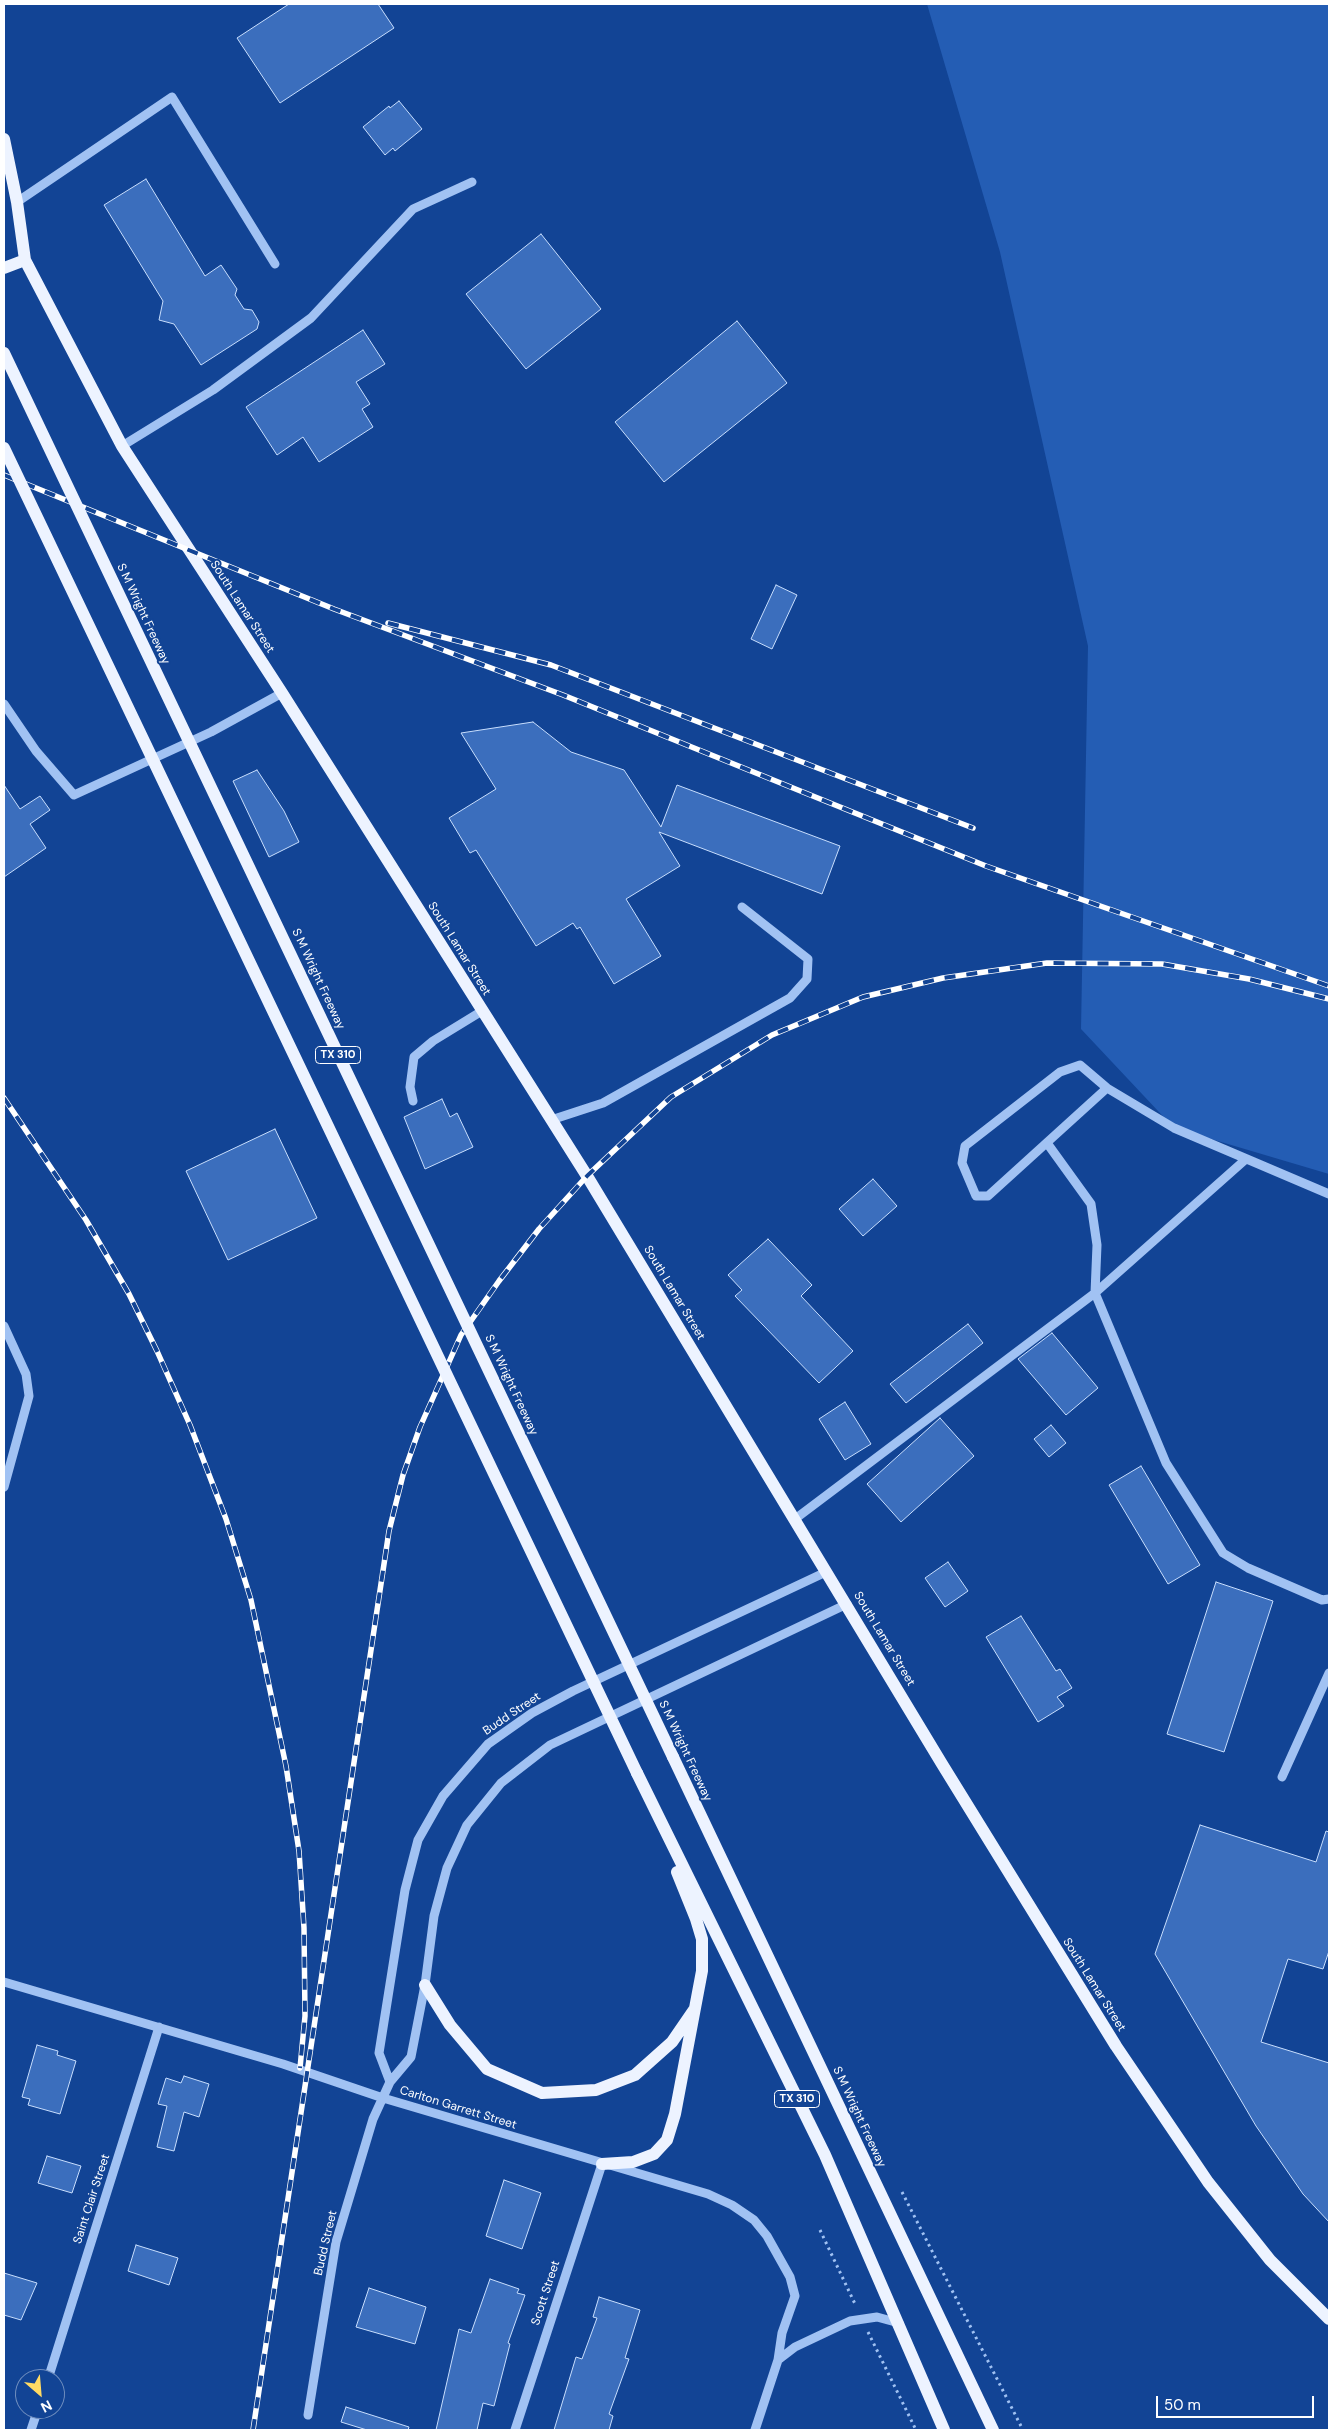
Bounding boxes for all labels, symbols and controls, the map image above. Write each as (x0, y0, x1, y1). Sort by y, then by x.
street label: South Lamar Street (207, 558, 277, 656)
street label: S M Wright Freeway (113, 561, 173, 667)
street label: South Lamar Street (424, 900, 494, 998)
street label: S M Wright Freeway (288, 926, 348, 1032)
road number: TX 310 (316, 1046, 360, 1064)
street label: South Lamar Street (640, 1243, 708, 1343)
street label: S M Wright Freeway (481, 1332, 541, 1438)
street label: South Lamar Street (850, 1589, 918, 1689)
street label: Budd Street (480, 1689, 544, 1739)
street label: S M Wright Freeway (655, 1698, 715, 1804)
street label: South Lamar Street (1059, 1936, 1129, 2034)
street label: S M Wright Freeway (829, 2064, 889, 2170)
street label: Carlton Garrett Street (398, 2083, 518, 2133)
road number: TX 310 (774, 2090, 820, 2108)
street label: Saint Clair Street (71, 2152, 113, 2246)
street label: Budd Street (312, 2209, 340, 2277)
street label: Scott Street (529, 2259, 563, 2327)
north arrow (15, 2369, 65, 2419)
scale bar (1158, 2386, 1316, 2418)
text: 50 m (1164, 2395, 1201, 2415)
text: N (38, 2396, 55, 2417)

